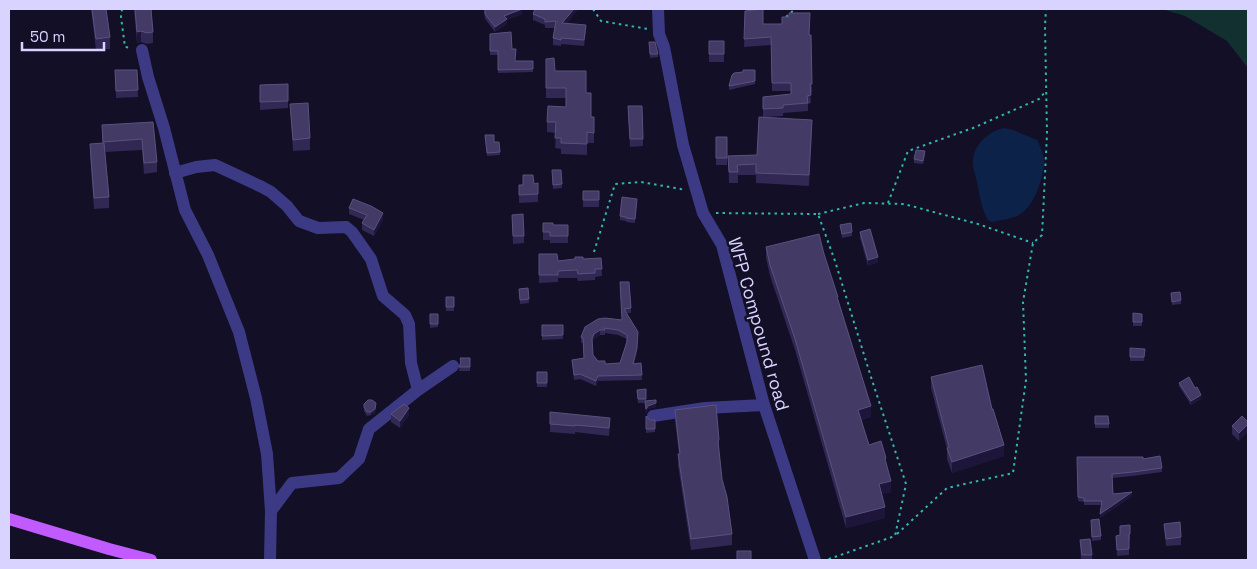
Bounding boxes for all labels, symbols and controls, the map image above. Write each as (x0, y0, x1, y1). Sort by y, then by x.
scale bar (22, 20, 105, 52)
text: 50 m (30, 27, 65, 46)
street label: WFP Compound road (723, 235, 795, 413)

